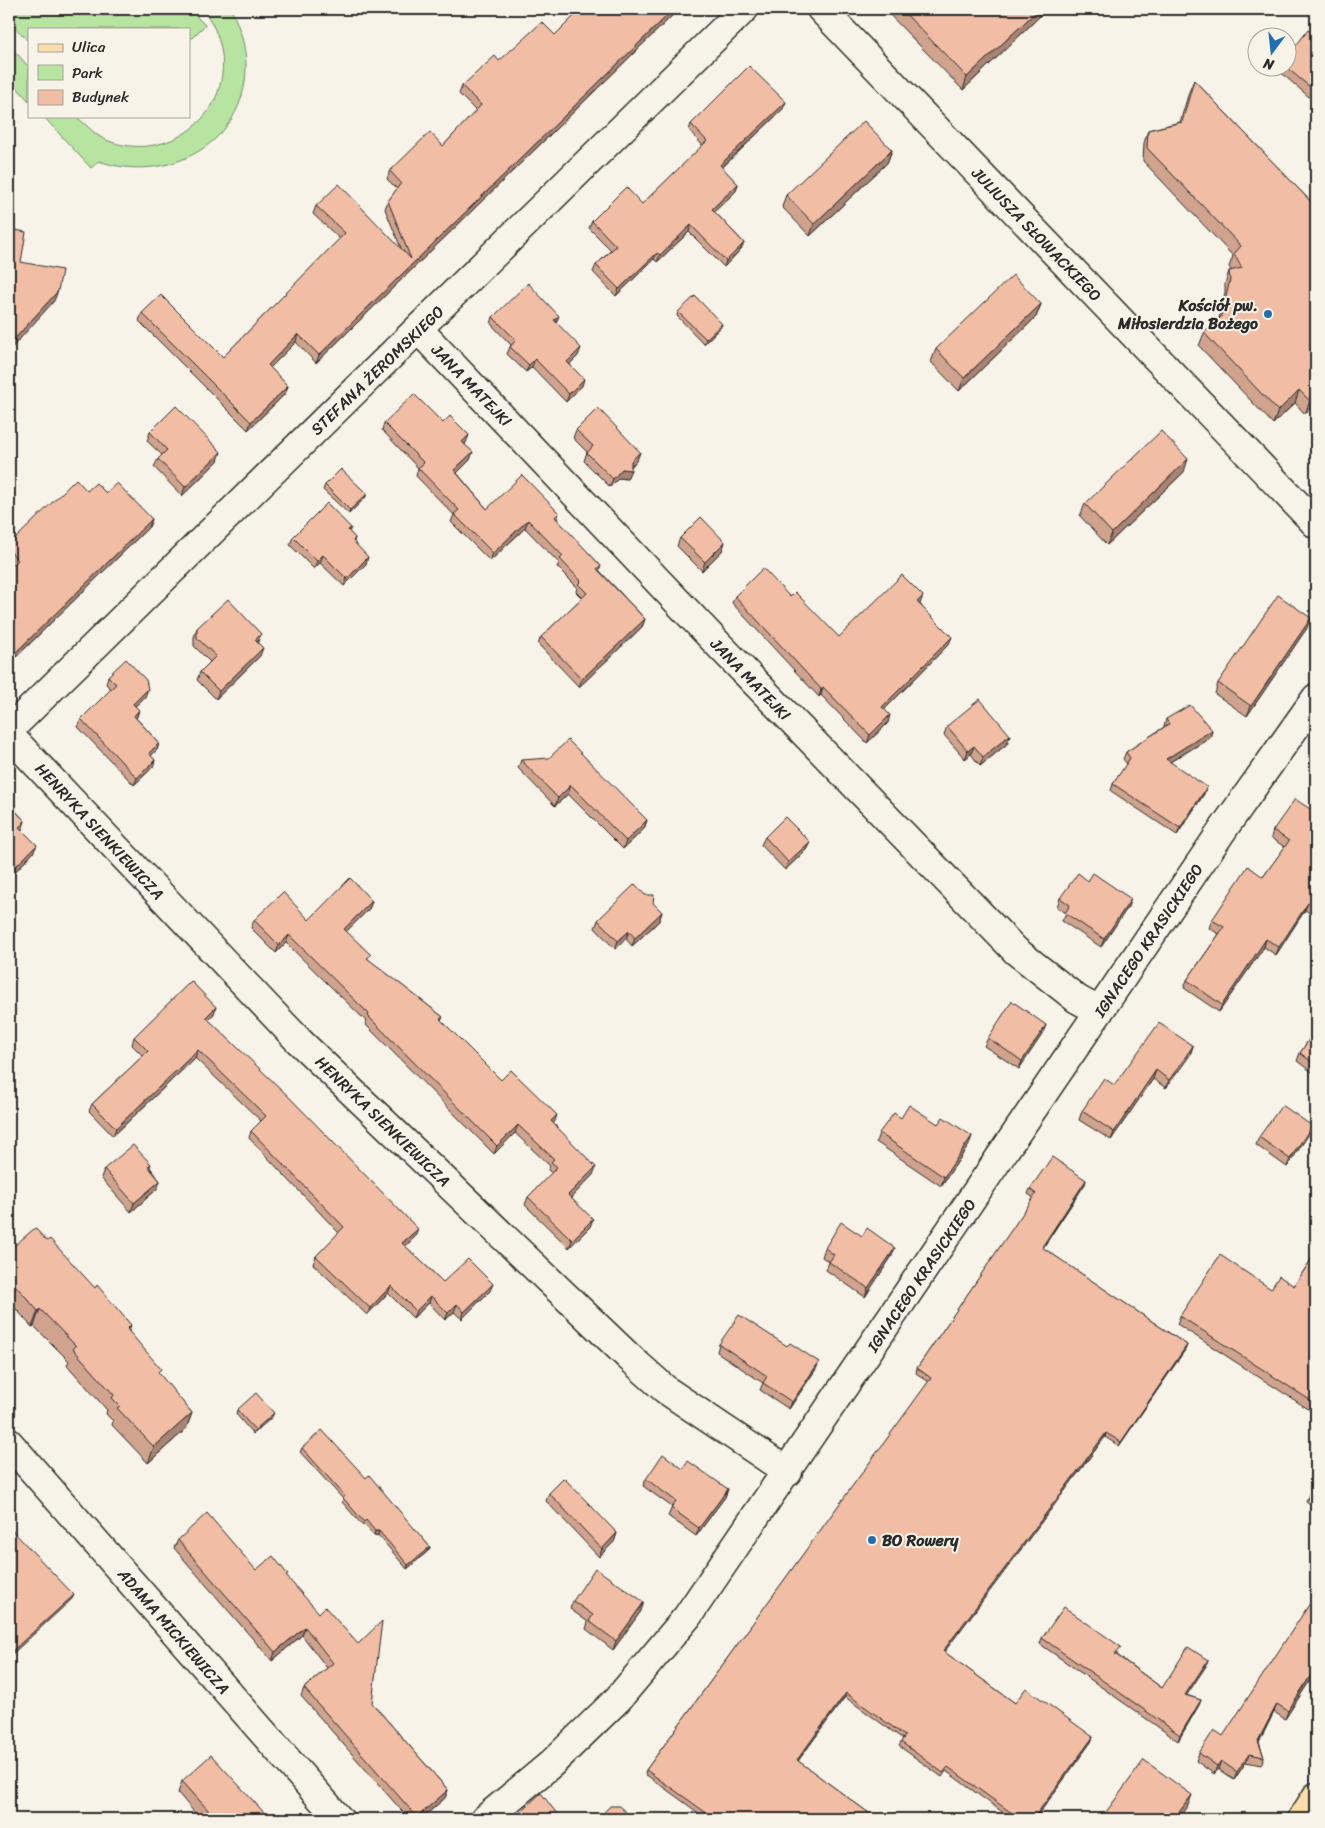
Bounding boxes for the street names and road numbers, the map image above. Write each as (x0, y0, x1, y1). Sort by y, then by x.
street label: JULIUSZA SŁOWACKIEGO (963, 159, 1109, 309)
street label: STEFANA ŻEROMSKIEGO (303, 298, 451, 442)
street label: JANA MATEJKI (423, 336, 519, 434)
street label: JANA MATEJKI (702, 630, 798, 728)
street label: HENRYKA SIENKIEWICZA (28, 756, 172, 907)
street label: IGNACEGO KRASICKIEGO (1085, 857, 1211, 1024)
street label: HENRYKA SIENKIEWICZA (308, 1048, 457, 1194)
street label: IGNACEGO KRASICKIEGO (858, 1192, 984, 1359)
street label: ADAMA MICKIEWICZA (109, 1561, 237, 1701)

